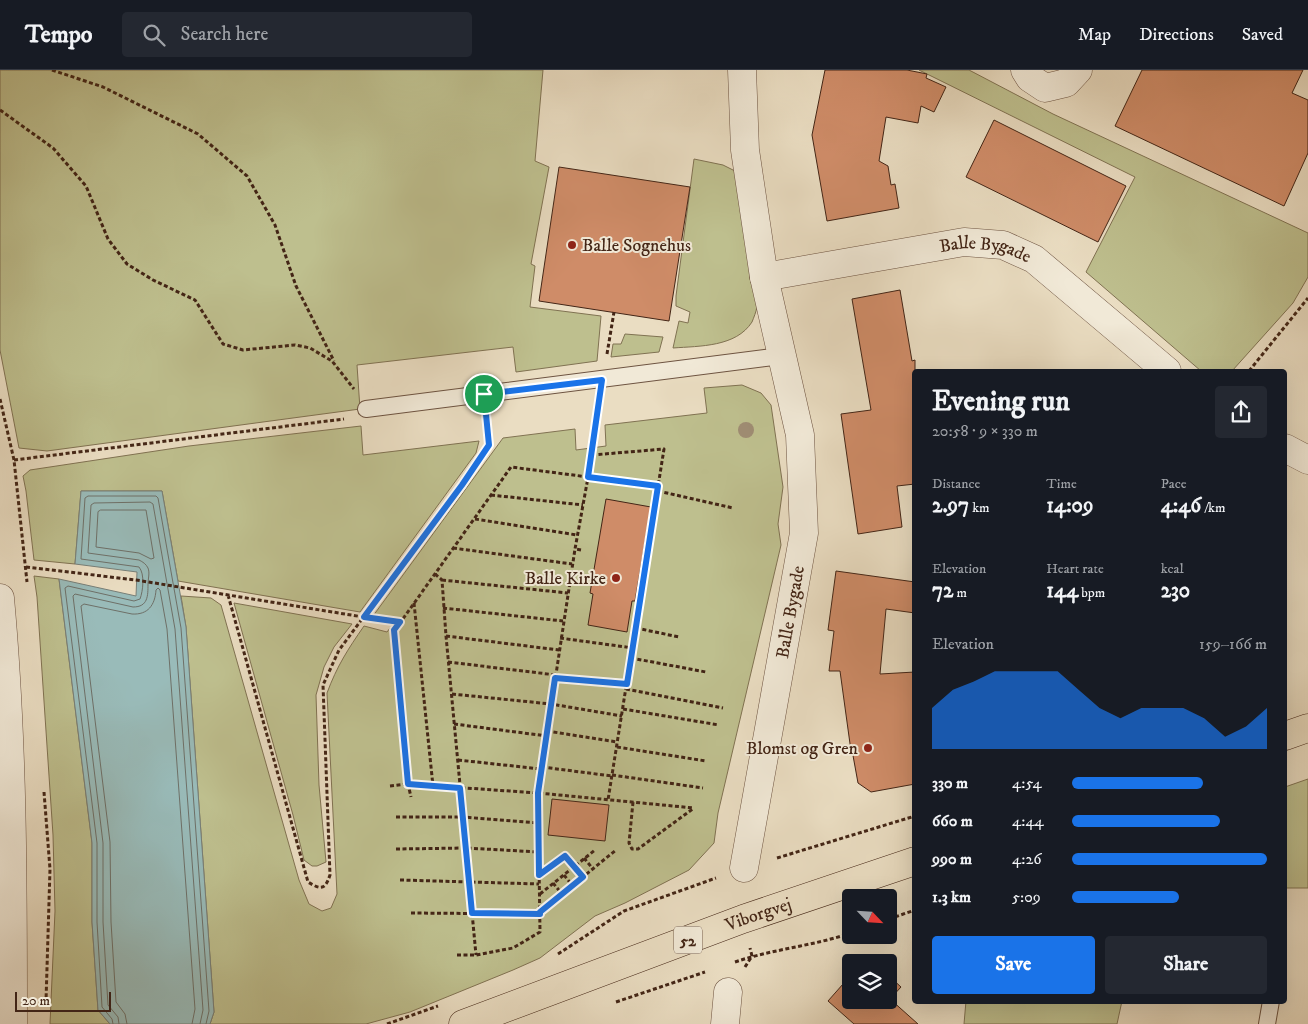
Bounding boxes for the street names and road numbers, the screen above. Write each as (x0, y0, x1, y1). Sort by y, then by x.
street label: Balle Bygade (938, 232, 1034, 268)
street label: Balle Bygade (772, 564, 810, 660)
street label: Viborgvej (721, 893, 795, 937)
road number: 52 (674, 926, 702, 954)

